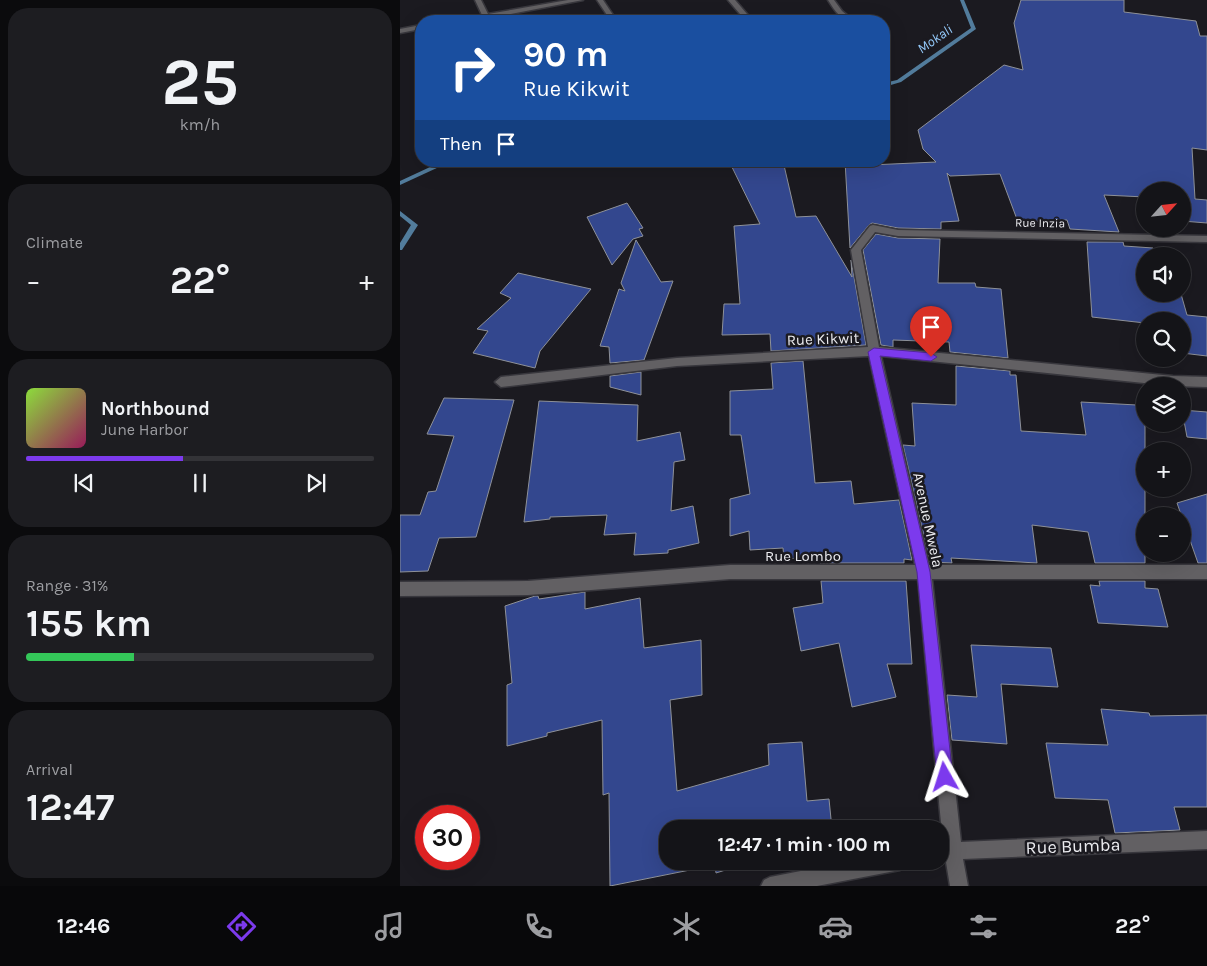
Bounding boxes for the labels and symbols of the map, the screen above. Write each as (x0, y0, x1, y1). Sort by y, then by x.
water label: Mokali (914, 21, 956, 57)
north arrow (1136, 182, 1191, 238)
street label: Rue Inzia (1015, 216, 1065, 230)
pin (910, 306, 952, 357)
street label: Rue Kikwit (786, 329, 860, 349)
street label: Avenue Mwela (909, 471, 947, 569)
street label: Rue Lombo (765, 547, 841, 565)
position arrow (918, 750, 970, 802)
speed limit sign: 30 (415, 805, 480, 870)
street label: Rue Bumba (1025, 833, 1121, 859)

